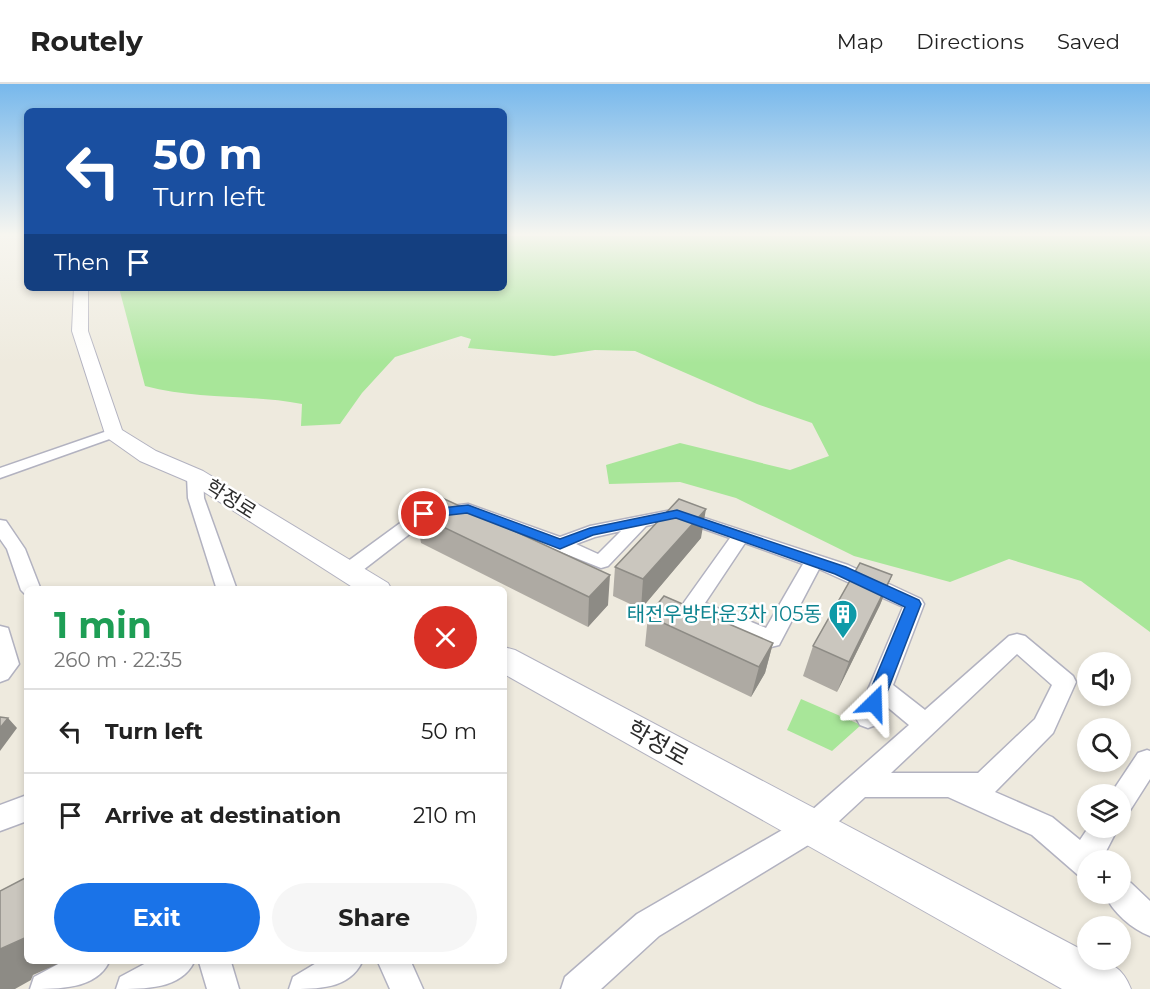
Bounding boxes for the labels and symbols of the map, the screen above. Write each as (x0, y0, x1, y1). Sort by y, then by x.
street label: 학정로 (201, 474, 261, 524)
pin (398, 488, 449, 539)
building icon: 태전우방타운3차 105동 (827, 598, 859, 640)
place label: 태전우방타운3차 105동 (627, 602, 822, 626)
position arrow (842, 671, 906, 735)
street label: 학정로 (622, 714, 694, 772)

